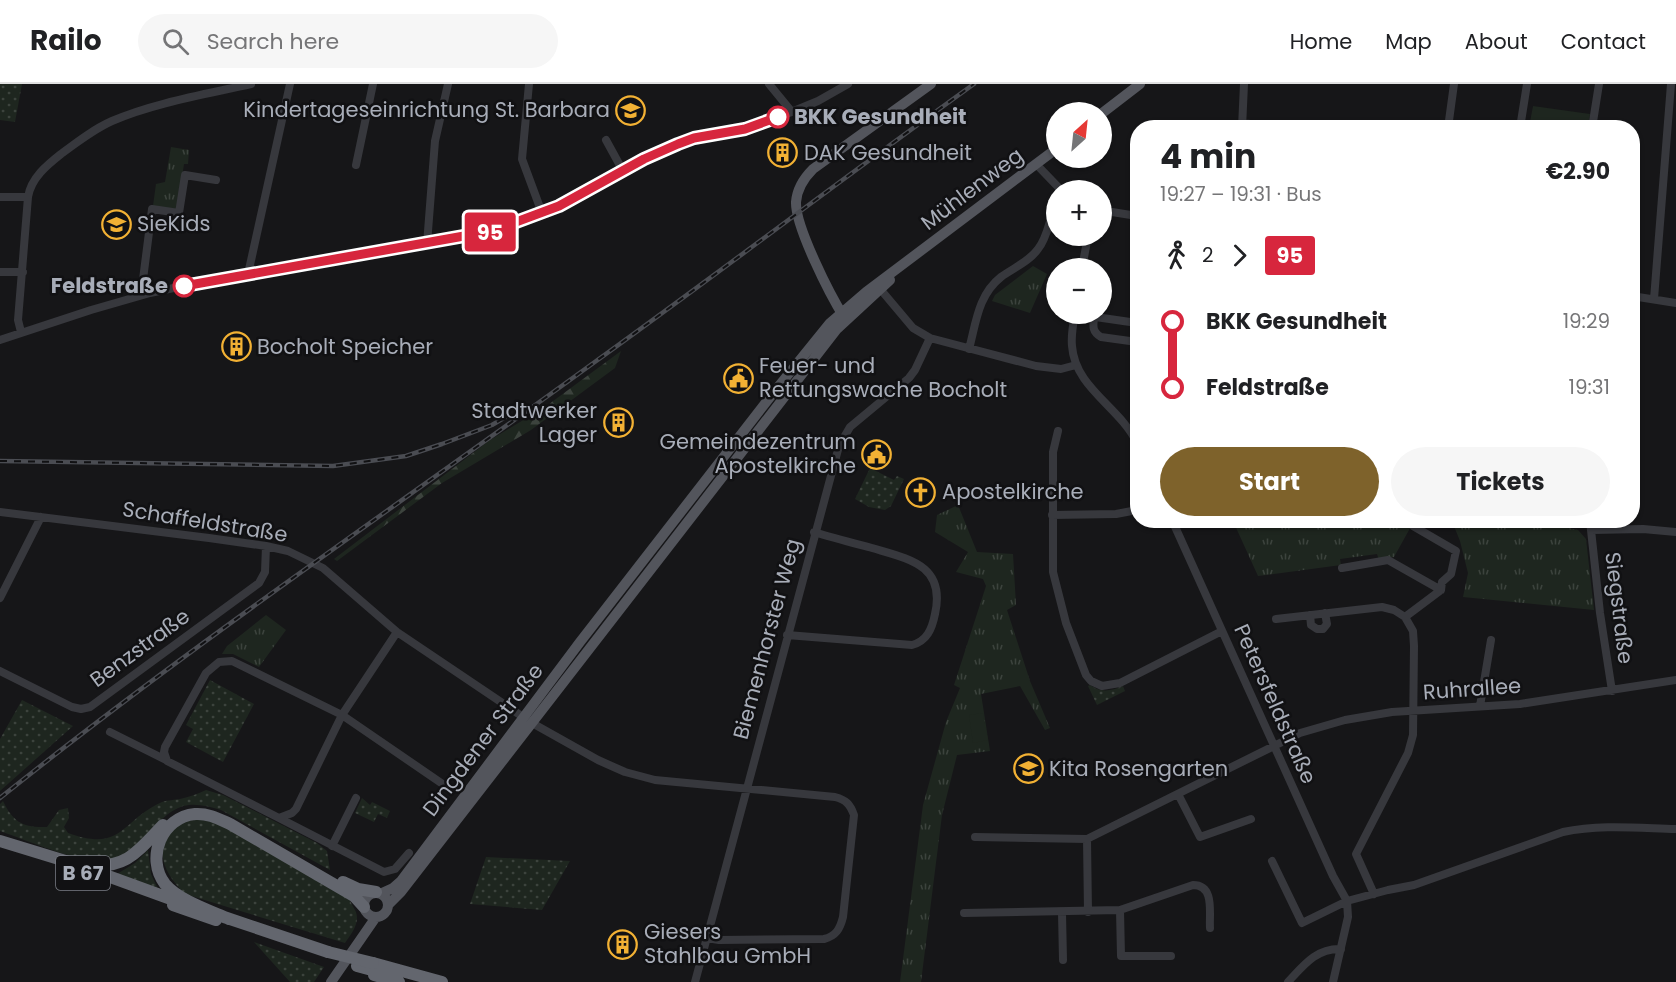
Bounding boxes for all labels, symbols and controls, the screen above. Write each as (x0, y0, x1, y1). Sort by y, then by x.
search box (138, 14, 558, 68)
text: Railo (30, 21, 102, 60)
icon: search (159, 25, 192, 58)
text: Search here (207, 26, 339, 57)
text: Home (1290, 27, 1352, 56)
text: Map (1385, 27, 1432, 56)
text: About (1465, 27, 1528, 56)
text: Contact (1561, 27, 1646, 56)
school or university icon: Kindertageseinrichtung St. Barbara (615, 94, 647, 126)
place label: Kindertageseinrichtung St. Barbara (243, 95, 610, 124)
place label: BKK Gesundheit (794, 102, 967, 131)
north arrow (1046, 102, 1112, 168)
map controls (1046, 102, 1112, 324)
marker: BKK Gesundheit (767, 106, 789, 128)
text: 4 min (1160, 133, 1256, 180)
building icon: DAK Gesundheit (767, 137, 799, 169)
place label: DAK Gesundheit (804, 138, 972, 167)
street label: Mühlenweg (915, 141, 1029, 237)
text: €2.90 (1546, 156, 1610, 187)
button: + (1046, 180, 1112, 246)
text: 19:27 – 19:31 · Bus (1160, 180, 1322, 208)
school or university icon: SieKids (100, 208, 132, 240)
place label: SieKids (137, 209, 210, 238)
line badge: 95 (463, 212, 517, 252)
text: 95 (477, 218, 503, 247)
icon: walk (1160, 239, 1193, 272)
icon: forward (1223, 239, 1256, 272)
text: 2 (1202, 241, 1214, 269)
text: 95 (1277, 241, 1303, 270)
button: − (1046, 258, 1112, 324)
place label: Feldstraße (51, 271, 168, 300)
marker: Feldstraße (173, 275, 195, 297)
text: BKK Gesundheit (1206, 306, 1387, 337)
text: 19:29 (1563, 307, 1610, 335)
building icon: Bocholt Speicher (220, 331, 252, 363)
place label: Bocholt Speicher (257, 332, 433, 361)
place label: Feuer- und Rettungswache Bocholt (759, 351, 1007, 404)
public building icon: Feuer- und Rettungswache Bocholt (722, 362, 754, 394)
text: Feldstraße (1206, 372, 1329, 403)
text: 19:31 (1569, 373, 1610, 401)
place label: Stadtwerker Lager (471, 396, 597, 449)
building icon: Stadtwerker Lager (602, 407, 634, 439)
place label: Gemeindezentrum Apostelkirche (660, 427, 856, 480)
public building icon: Gemeindezentrum Apostelkirche (861, 438, 893, 470)
button: Start (1160, 447, 1379, 516)
button: Tickets (1391, 447, 1610, 516)
church icon: Apostelkirche (905, 476, 937, 508)
place label: Apostelkirche (942, 477, 1084, 506)
street label: Schaffeldstraße (120, 494, 290, 549)
street label: Biemenhorster Weg (726, 535, 807, 742)
street label: Siegstraße (1598, 550, 1641, 666)
street label: Benzstraße (84, 602, 195, 694)
street label: Petersfeldstraße (1227, 619, 1324, 788)
street label: Dingdener Straße (416, 657, 550, 822)
street label: Ruhrallee (1422, 671, 1522, 706)
school or university icon: Kita Rosengarten (1012, 753, 1044, 785)
place label: Kita Rosengarten (1049, 754, 1228, 783)
road number: B 67 (56, 856, 110, 890)
place label: Giesers Stahlbau GmbH (644, 917, 811, 970)
building icon: Giesers Stahlbau GmbH (607, 928, 639, 960)

